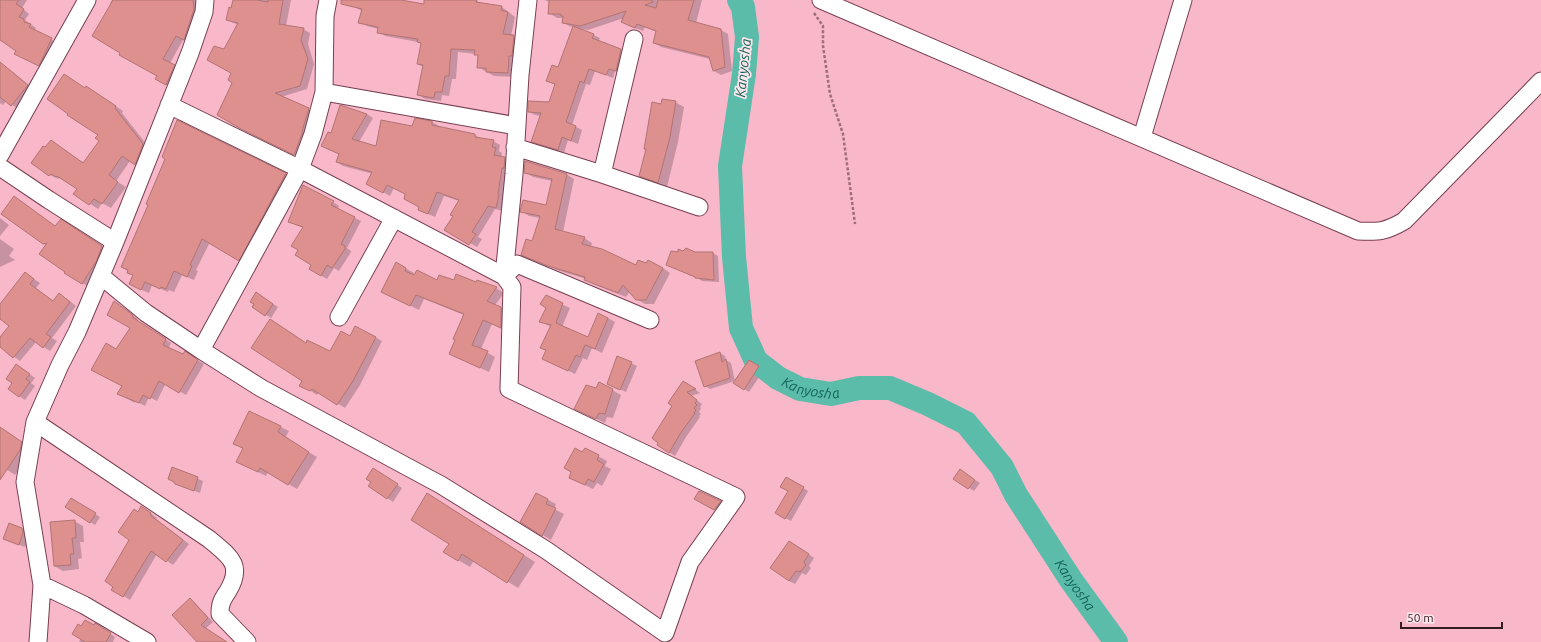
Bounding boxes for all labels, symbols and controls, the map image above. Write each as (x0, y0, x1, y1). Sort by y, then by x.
water label: Kanyosha (732, 37, 754, 98)
water label: Kanyosha (779, 373, 841, 402)
water label: Kanyosha (1052, 556, 1099, 614)
scale bar (1401, 604, 1502, 630)
text: 50 m (1407, 611, 1434, 624)

